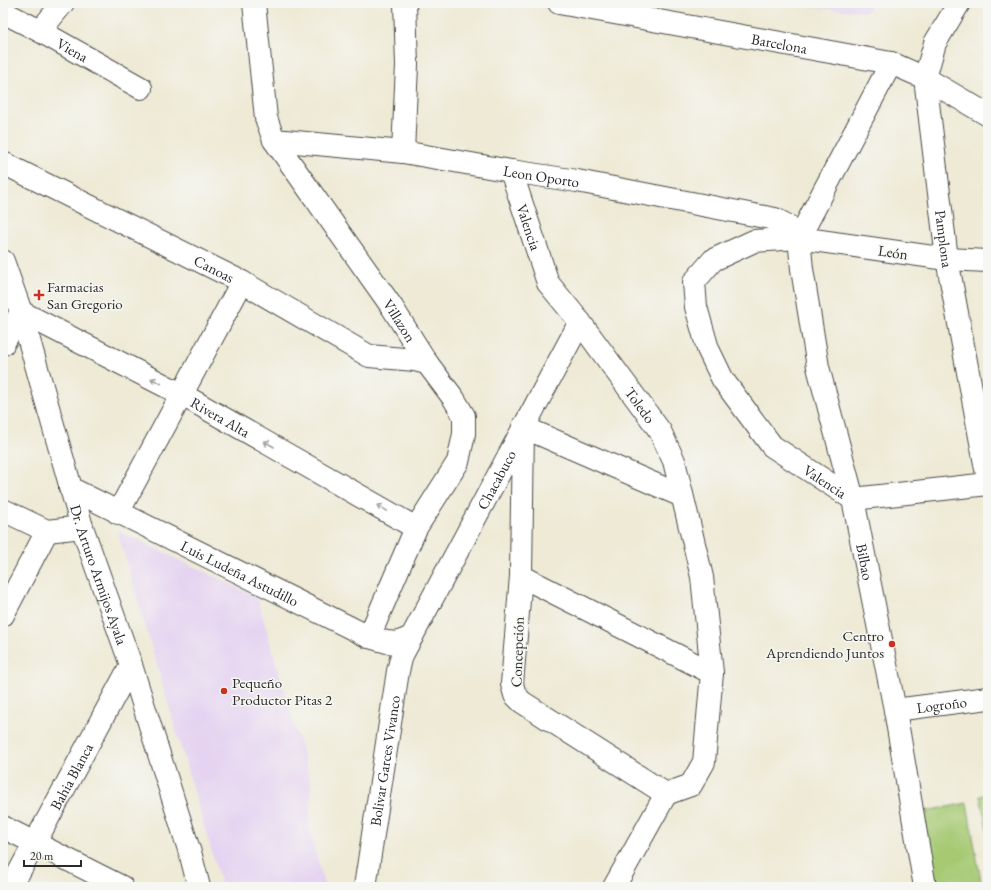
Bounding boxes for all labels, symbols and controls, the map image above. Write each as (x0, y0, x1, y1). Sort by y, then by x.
street label: Barcelona (750, 28, 809, 57)
street label: Viena (53, 33, 92, 66)
street label: Leon Oporto (502, 160, 581, 191)
street label: Valencia (513, 201, 546, 253)
street label: Pamplona (932, 209, 958, 269)
street label: León (877, 241, 909, 263)
street label: Canoas (191, 250, 238, 286)
place label: Farmacias San Gregorio (47, 277, 123, 313)
marker: Farmacias San Gregorio (34, 290, 44, 300)
street label: Villazon (380, 295, 421, 345)
one-way arrow (150, 377, 162, 384)
street label: Toledo (621, 383, 660, 426)
street label: Rivera Alta (187, 392, 254, 441)
one-way arrow (263, 439, 275, 447)
street label: Chacabuco (472, 446, 520, 513)
street label: Valencia (800, 460, 851, 502)
street label: Dr. Arturo Armijos Ayala (67, 502, 132, 647)
one-way arrow (376, 504, 388, 512)
street label: Luis Ludeña Astudillo (178, 535, 302, 610)
street label: Bilbao (853, 542, 878, 582)
street label: Concepción (506, 616, 528, 688)
place label: Centro Aprendiendo Juntos (765, 626, 884, 662)
marker: Centro Aprendiendo Juntos (887, 639, 897, 649)
place label: Pequeño Productor Pitas 2 (232, 673, 333, 709)
marker: Pequeño Productor Pitas 2 (219, 686, 229, 696)
street label: Logroño (915, 691, 968, 717)
street label: Bolivar Garces Vivanco (365, 694, 404, 827)
street label: Bahia Blanca (45, 739, 97, 813)
scale bar (24, 842, 81, 868)
text: 20 m (30, 848, 54, 864)

